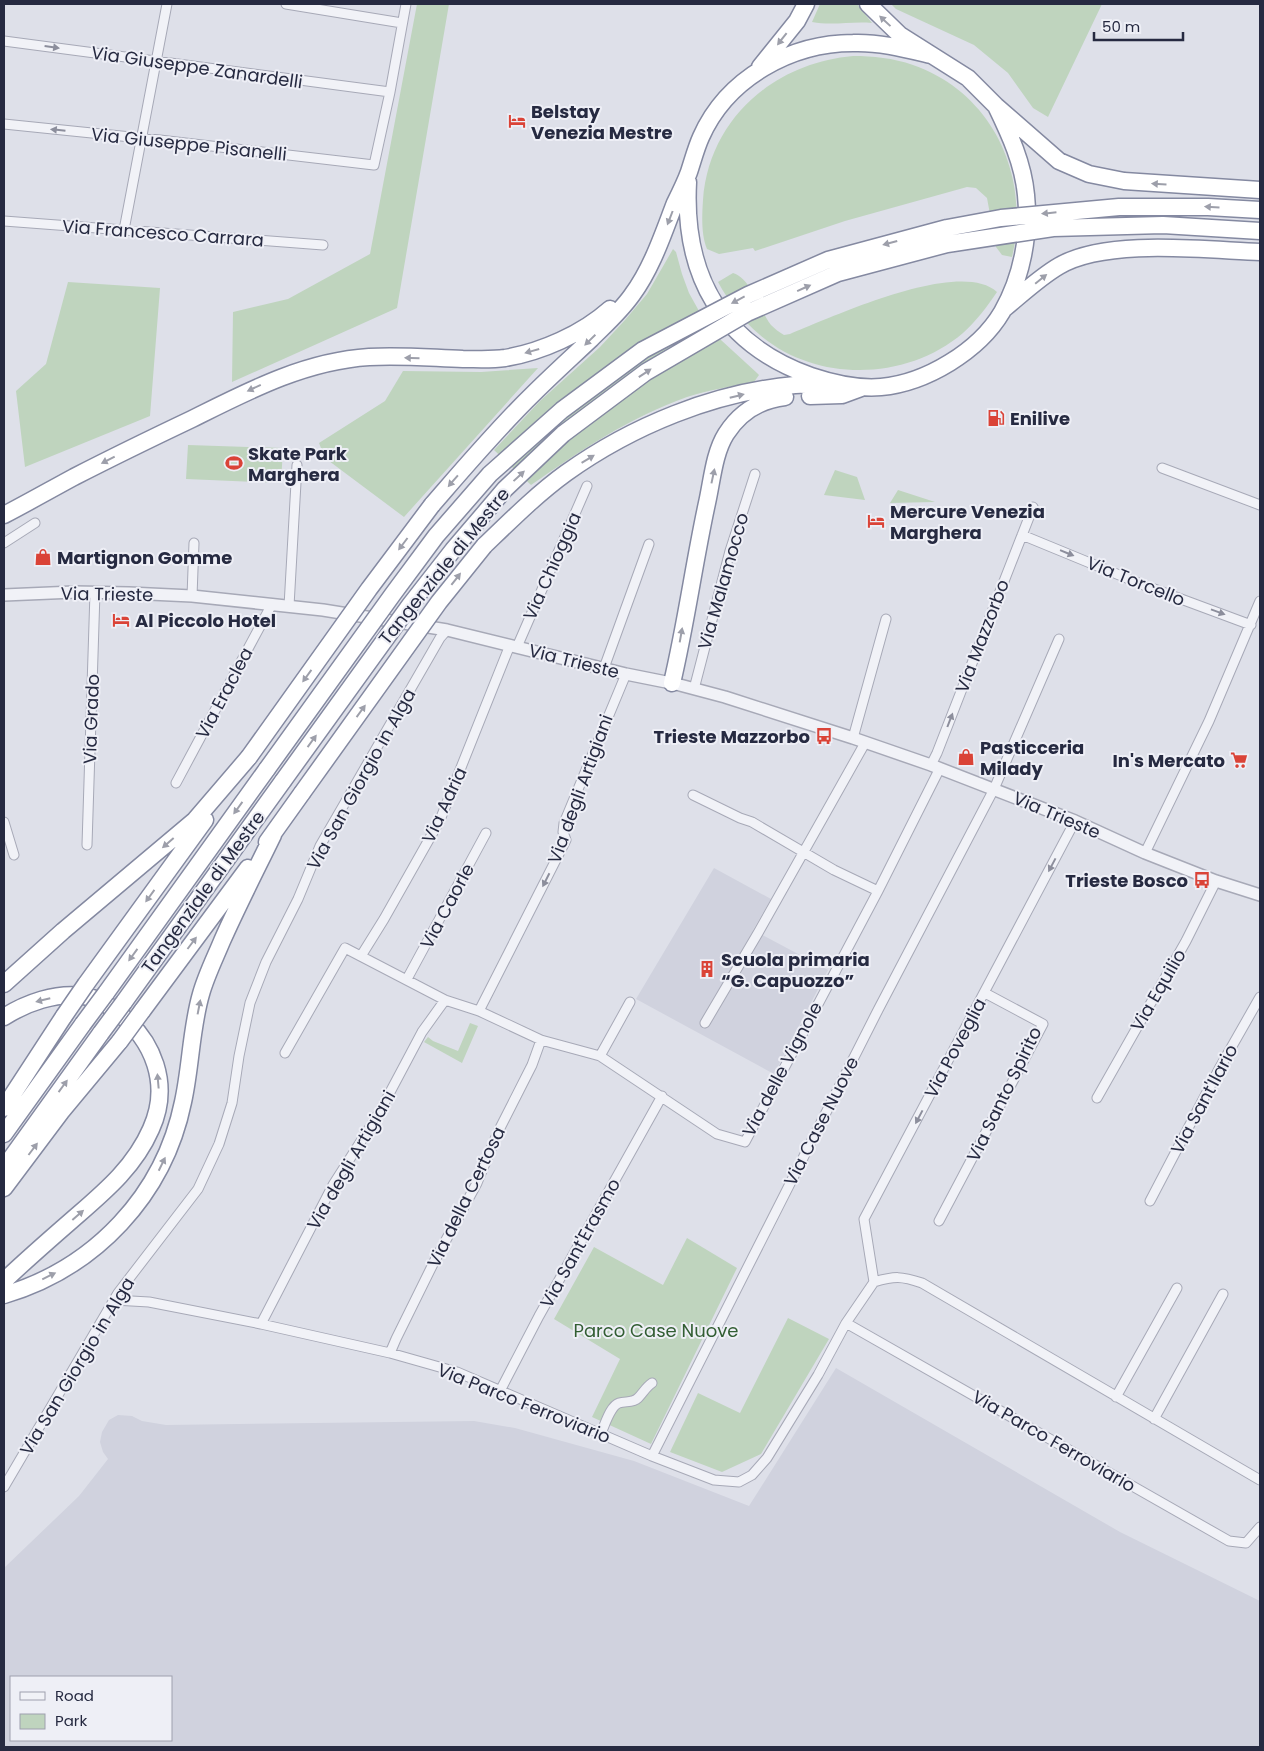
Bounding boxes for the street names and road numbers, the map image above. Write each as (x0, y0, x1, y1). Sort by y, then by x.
street label: Via Giuseppe Zanardelli (90, 40, 304, 94)
street label: Via Giuseppe Pisanelli (90, 121, 288, 167)
street label: Via Francesco Carrara (61, 213, 265, 253)
street label: Tangenziale di Mestre (373, 482, 515, 650)
street label: Via Chioggia (517, 508, 587, 624)
street label: Via Malamocco (692, 510, 754, 652)
street label: Via Torcello (1083, 550, 1189, 612)
street label: Via Mazzorbo (949, 576, 1015, 696)
street label: Via Trieste (60, 581, 154, 607)
street label: Via Trieste (526, 638, 622, 684)
street label: Via Eraclea (189, 643, 259, 743)
street label: Via Grado (77, 674, 105, 764)
street label: Via San Giorgio in Alga (301, 684, 421, 874)
street label: Via degli Artigiani (541, 711, 619, 867)
street label: Via Adria (416, 763, 472, 847)
street label: Via Trieste (1009, 785, 1105, 845)
street label: Tangenziale di Mestre (135, 806, 271, 978)
street label: Via Caorle (414, 859, 480, 953)
street label: Via Equilio (1124, 944, 1192, 1036)
street label: Via Poveglia (918, 994, 992, 1102)
street label: Via delle Vignole (736, 997, 828, 1141)
street label: Via Santo Spirito (961, 1022, 1047, 1166)
street label: Via Sant'Ilario (1165, 1040, 1243, 1158)
street label: Via Case Nuove (778, 1052, 864, 1190)
street label: Via degli Artigiani (301, 1086, 401, 1234)
street label: Via della Certosa (421, 1122, 511, 1272)
street label: Via Sant'Erasmo (534, 1174, 626, 1312)
street label: Via San Giorgio in Alga (14, 1272, 140, 1460)
street label: Via Parco Ferroviario (434, 1357, 614, 1449)
street label: Via Parco Ferroviario (968, 1384, 1140, 1498)

